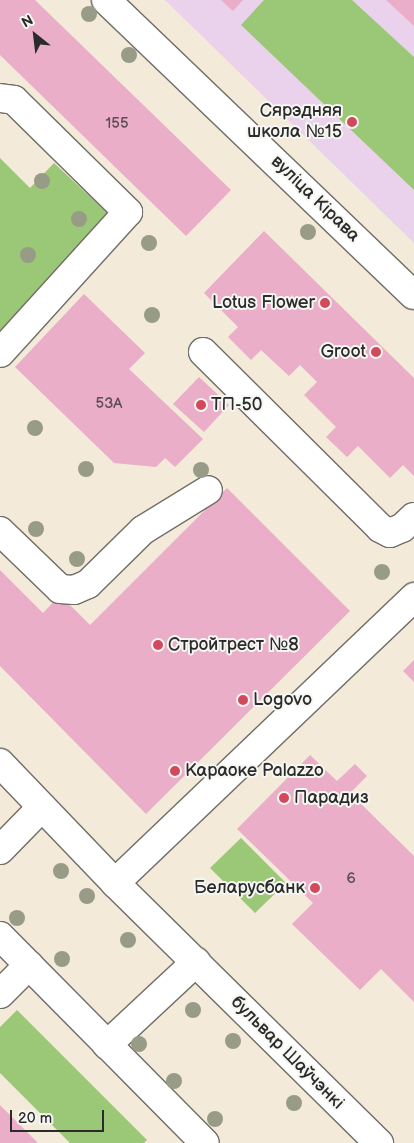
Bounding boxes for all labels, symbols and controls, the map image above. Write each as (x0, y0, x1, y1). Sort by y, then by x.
north arrow (10, 10, 60, 60)
text: N (19, 11, 36, 31)
place label: Сярэдняя школа №15 (247, 101, 342, 144)
house number: 155 (106, 115, 128, 133)
marker: Сярэдняя школа №15 (346, 116, 358, 128)
street label: вуліца Кірава (266, 151, 364, 247)
place label: Lotus Flower (212, 292, 315, 314)
marker: Lotus Flower (319, 297, 331, 309)
place label: Groot (321, 341, 366, 363)
marker: Groot (370, 346, 382, 358)
place label: ТП-50 (211, 394, 262, 416)
house number: 53А (96, 395, 122, 413)
marker: ТП-50 (195, 399, 207, 411)
place label: Стройтрест №8 (168, 634, 299, 656)
marker: Стройтрест №8 (152, 639, 164, 651)
place label: Logovo (253, 689, 312, 711)
marker: Logovo (237, 694, 249, 706)
place label: Караоке Palazzo (185, 760, 324, 782)
marker: Караоке Palazzo (169, 765, 181, 777)
place label: Парадиз (294, 787, 369, 809)
marker: Парадиз (278, 792, 290, 804)
house number: 6 (346, 870, 356, 888)
place label: Беларусбанк (194, 877, 305, 899)
marker: Беларусбанк (309, 882, 321, 894)
street label: бульвар Шаўчэнкі (226, 992, 348, 1114)
scale bar (12, 1100, 106, 1132)
text: 20 m (18, 1109, 52, 1128)

